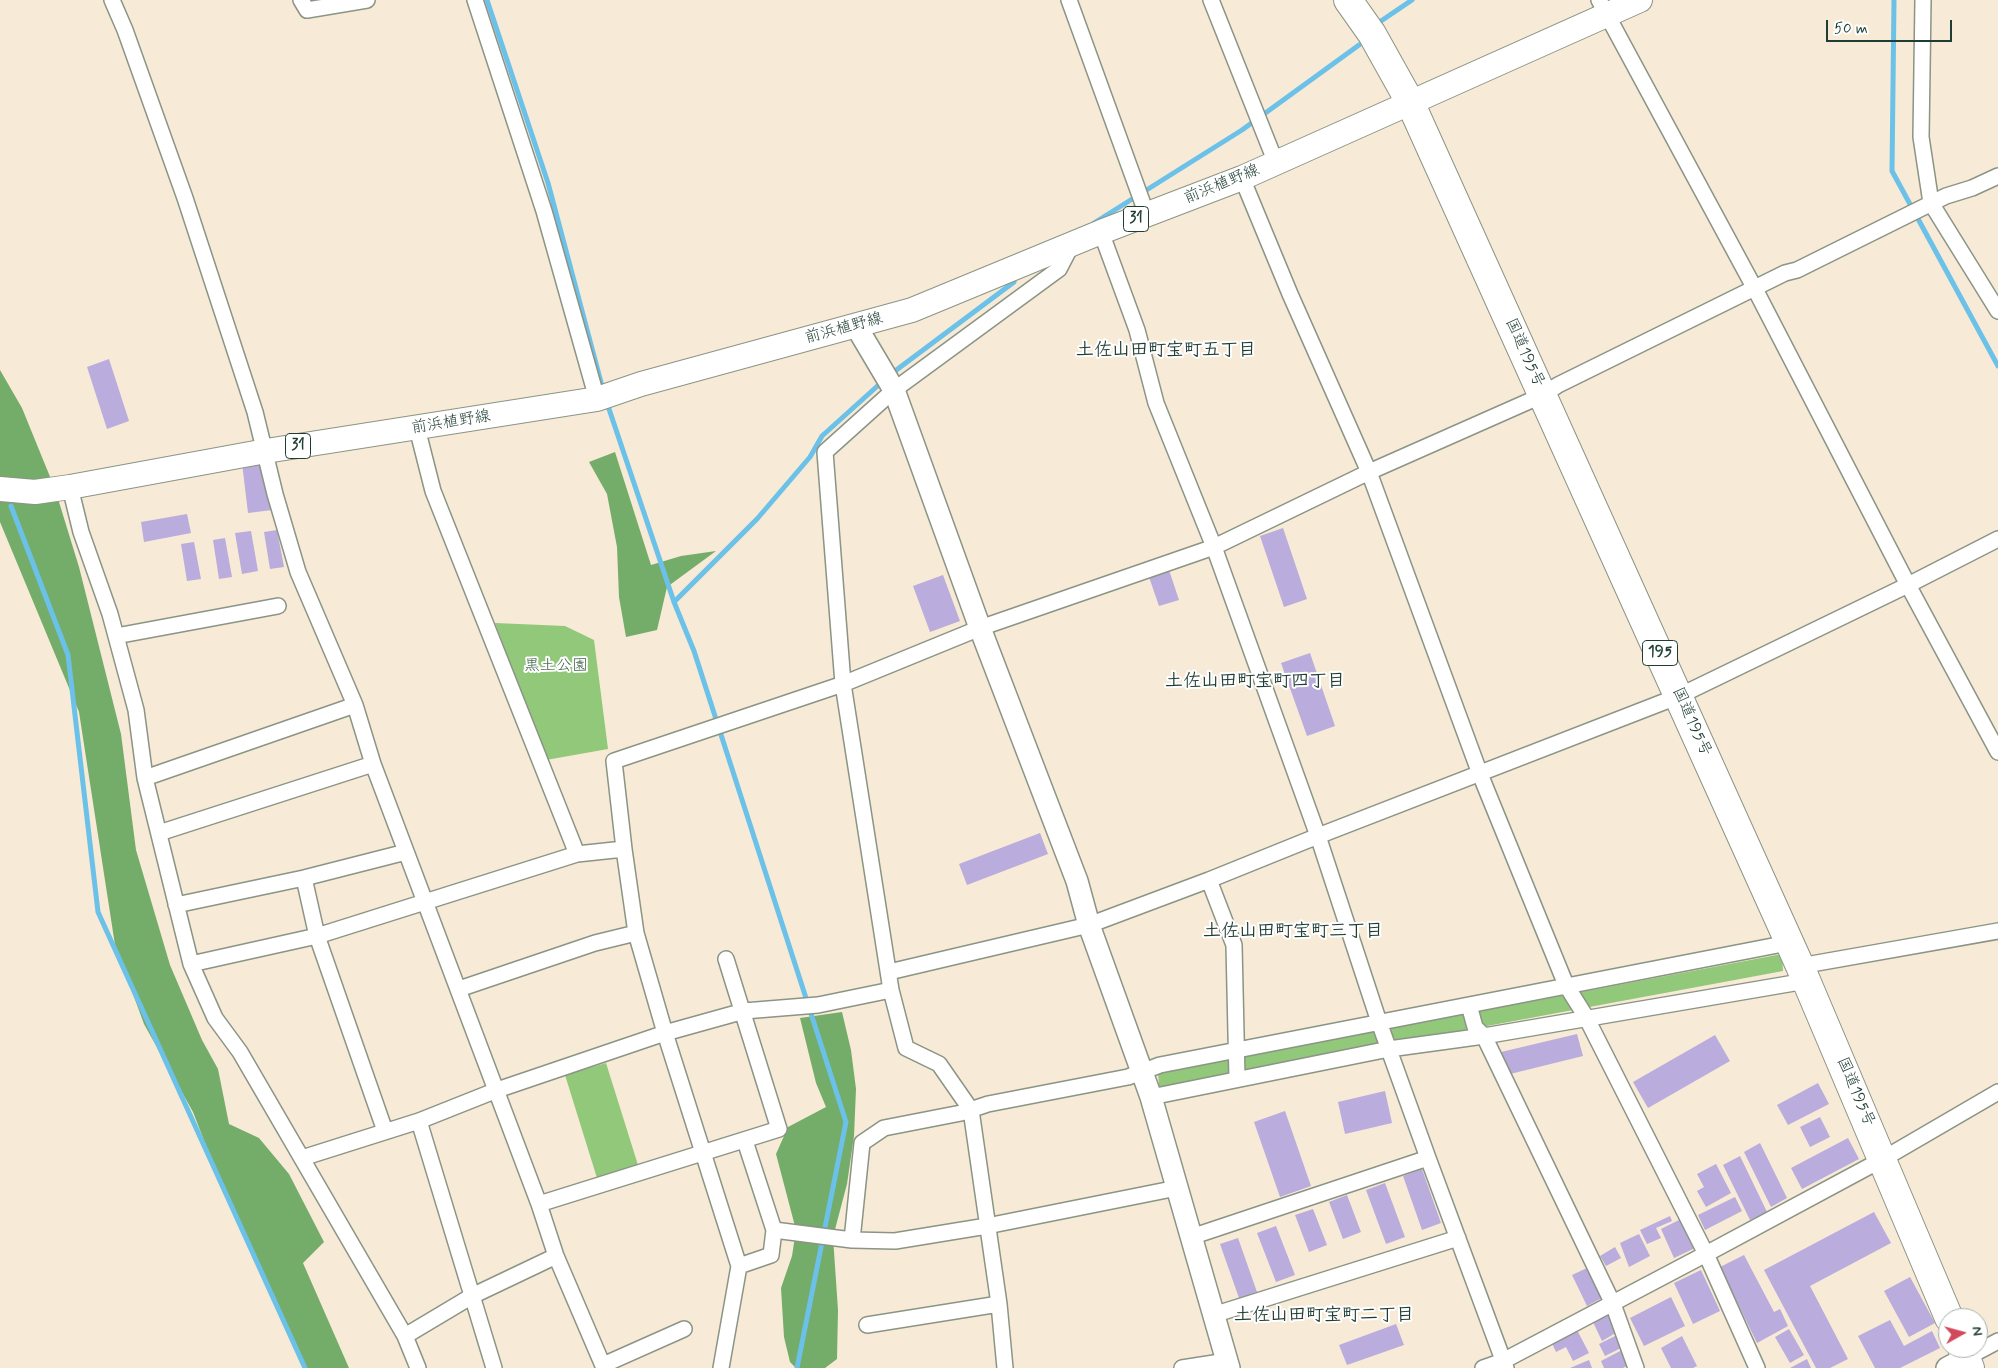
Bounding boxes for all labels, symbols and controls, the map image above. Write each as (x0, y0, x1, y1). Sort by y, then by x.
scale bar (1828, 10, 1954, 42)
text: 50 m (1834, 19, 1868, 39)
street label: 前浜植野線 (1181, 161, 1263, 209)
road number: 31 (1124, 206, 1148, 232)
street label: 前浜植野線 (803, 309, 885, 349)
street label: 国道195号 (1500, 315, 1548, 391)
district label: 土佐山田町宝町五丁目 (1076, 340, 1256, 362)
street label: 前浜植野線 (410, 407, 492, 439)
road number: 31 (286, 434, 310, 458)
road number: 195 (1642, 640, 1678, 666)
park label: 黒土公園 (524, 657, 588, 677)
district label: 土佐山田町宝町四丁目 (1165, 671, 1345, 693)
street label: 国道195号 (1667, 684, 1715, 760)
district label: 土佐山田町宝町三丁目 (1203, 921, 1383, 943)
street label: 国道195号 (1832, 1054, 1878, 1130)
district label: 土佐山田町宝町二丁目 (1234, 1305, 1414, 1327)
north arrow (1938, 1308, 1988, 1358)
text: N (1967, 1326, 1986, 1337)

